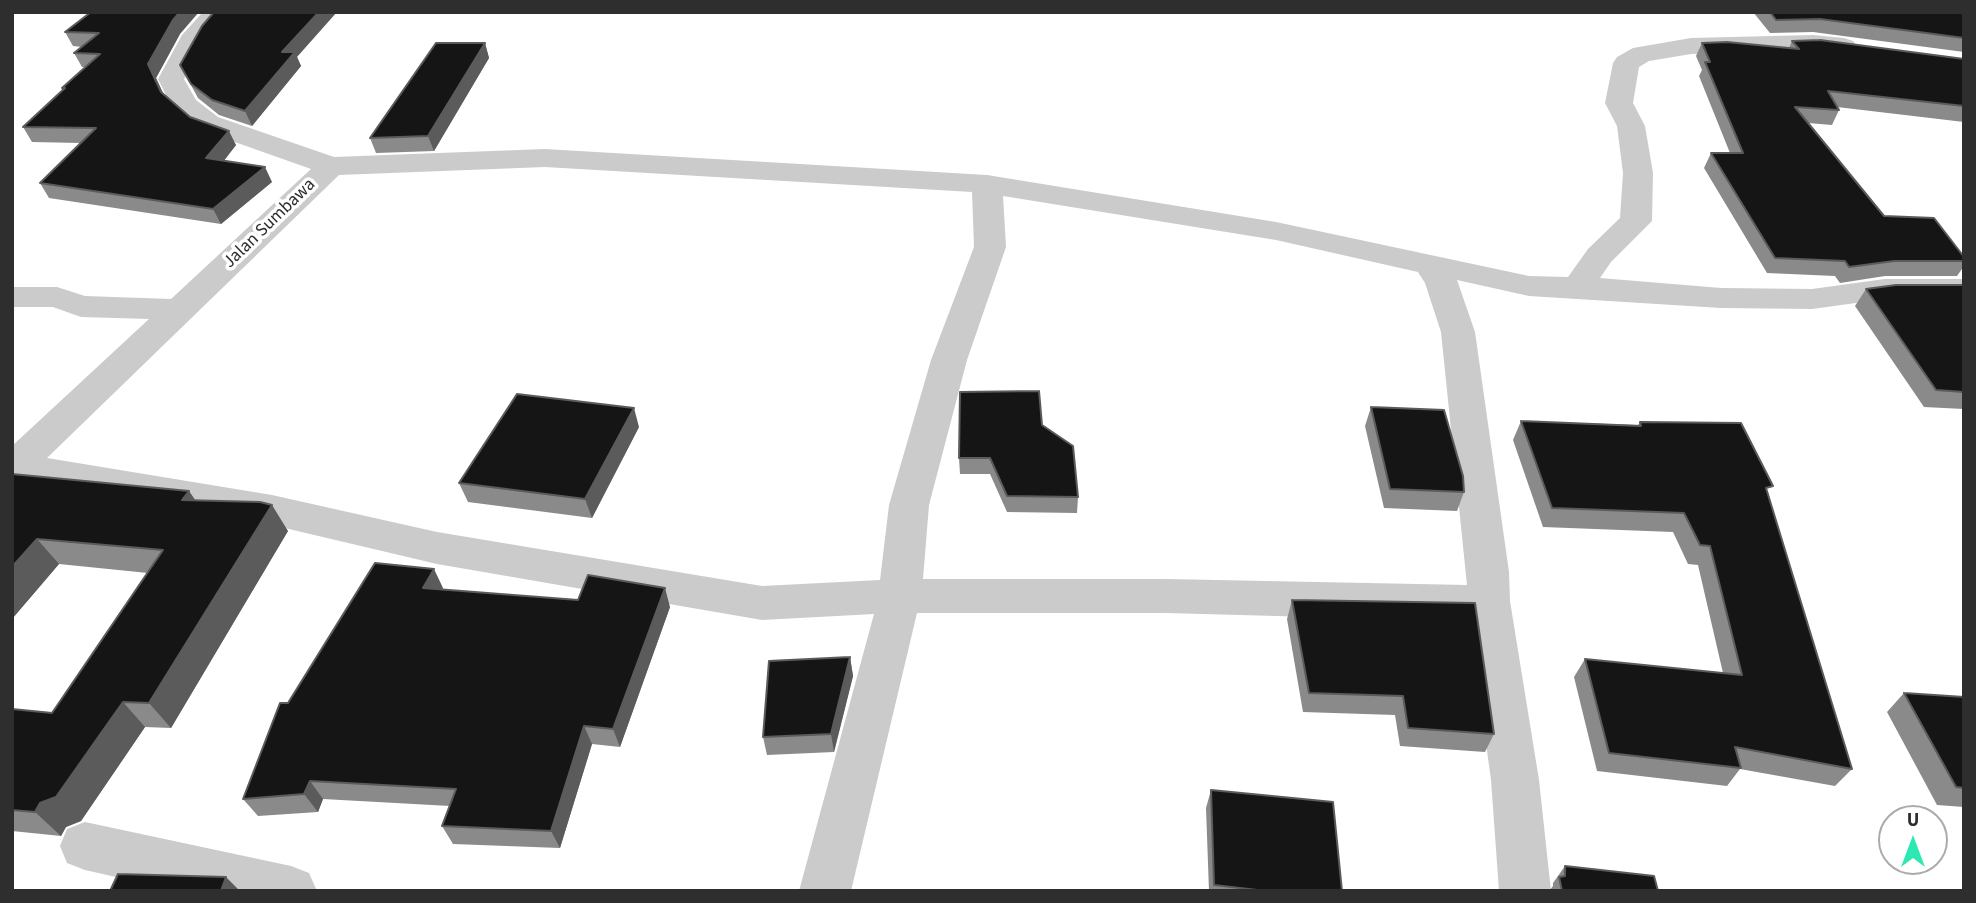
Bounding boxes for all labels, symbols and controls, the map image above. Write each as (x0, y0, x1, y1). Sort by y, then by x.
street label: Jalan Sumbawa (219, 175, 321, 273)
north arrow (1878, 805, 1948, 875)
text: U (1907, 807, 1919, 834)

